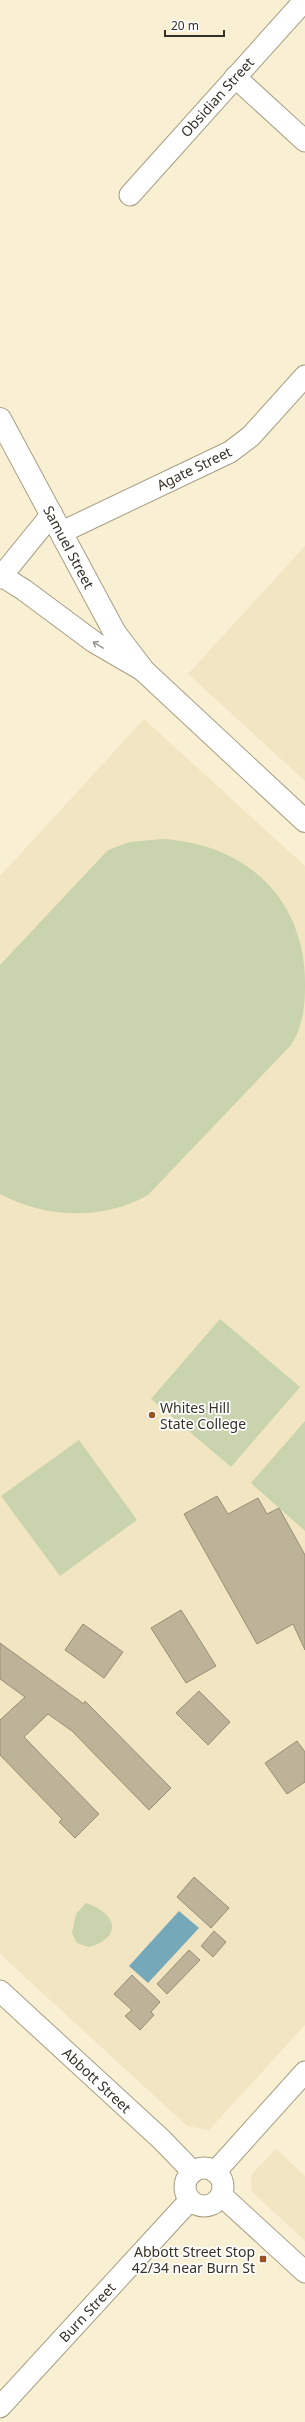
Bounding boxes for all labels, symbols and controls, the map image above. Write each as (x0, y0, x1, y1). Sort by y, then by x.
scale bar (165, 12, 224, 38)
text: 20 m (171, 17, 199, 34)
street label: Obsidian Street (176, 53, 258, 141)
street label: Agate Street (153, 442, 235, 494)
street label: Samuel Street (39, 502, 99, 592)
one-way arrow (92, 640, 104, 648)
place label: Whites Hill State College (160, 1398, 246, 1433)
marker: Whites Hill State College (147, 1410, 157, 1420)
street label: Abbott Street (59, 2043, 135, 2117)
place label: Abbott Street Stop 42/34 near Burn St (132, 2242, 255, 2277)
marker: Abbott Street Stop 42/34 near Burn St (258, 2254, 268, 2264)
street label: Burn Street (55, 2278, 119, 2346)

